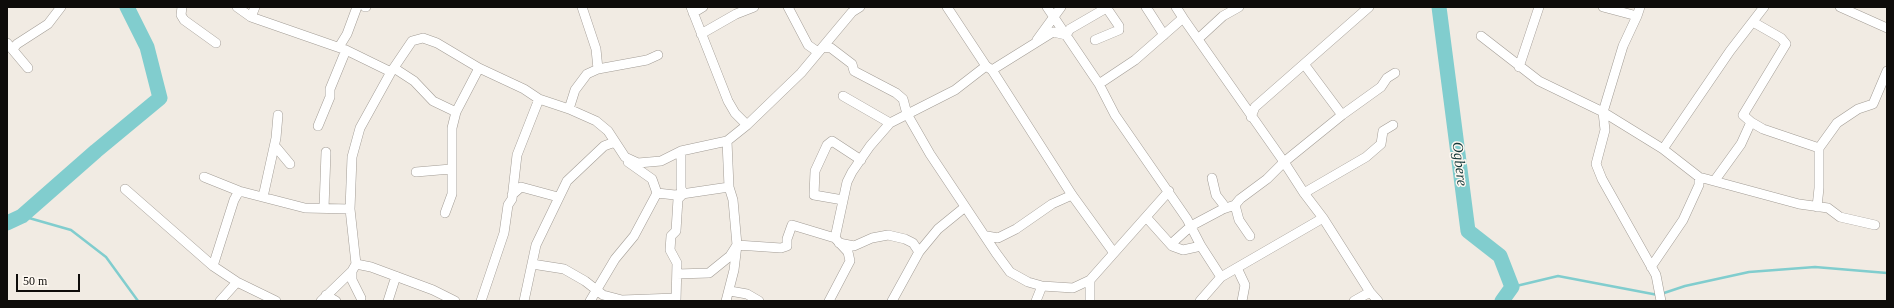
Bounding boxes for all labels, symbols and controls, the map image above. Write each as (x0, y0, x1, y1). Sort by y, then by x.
water label: Ogbere (1447, 141, 1471, 187)
scale bar (18, 266, 82, 292)
text: 50 m (23, 274, 47, 288)

